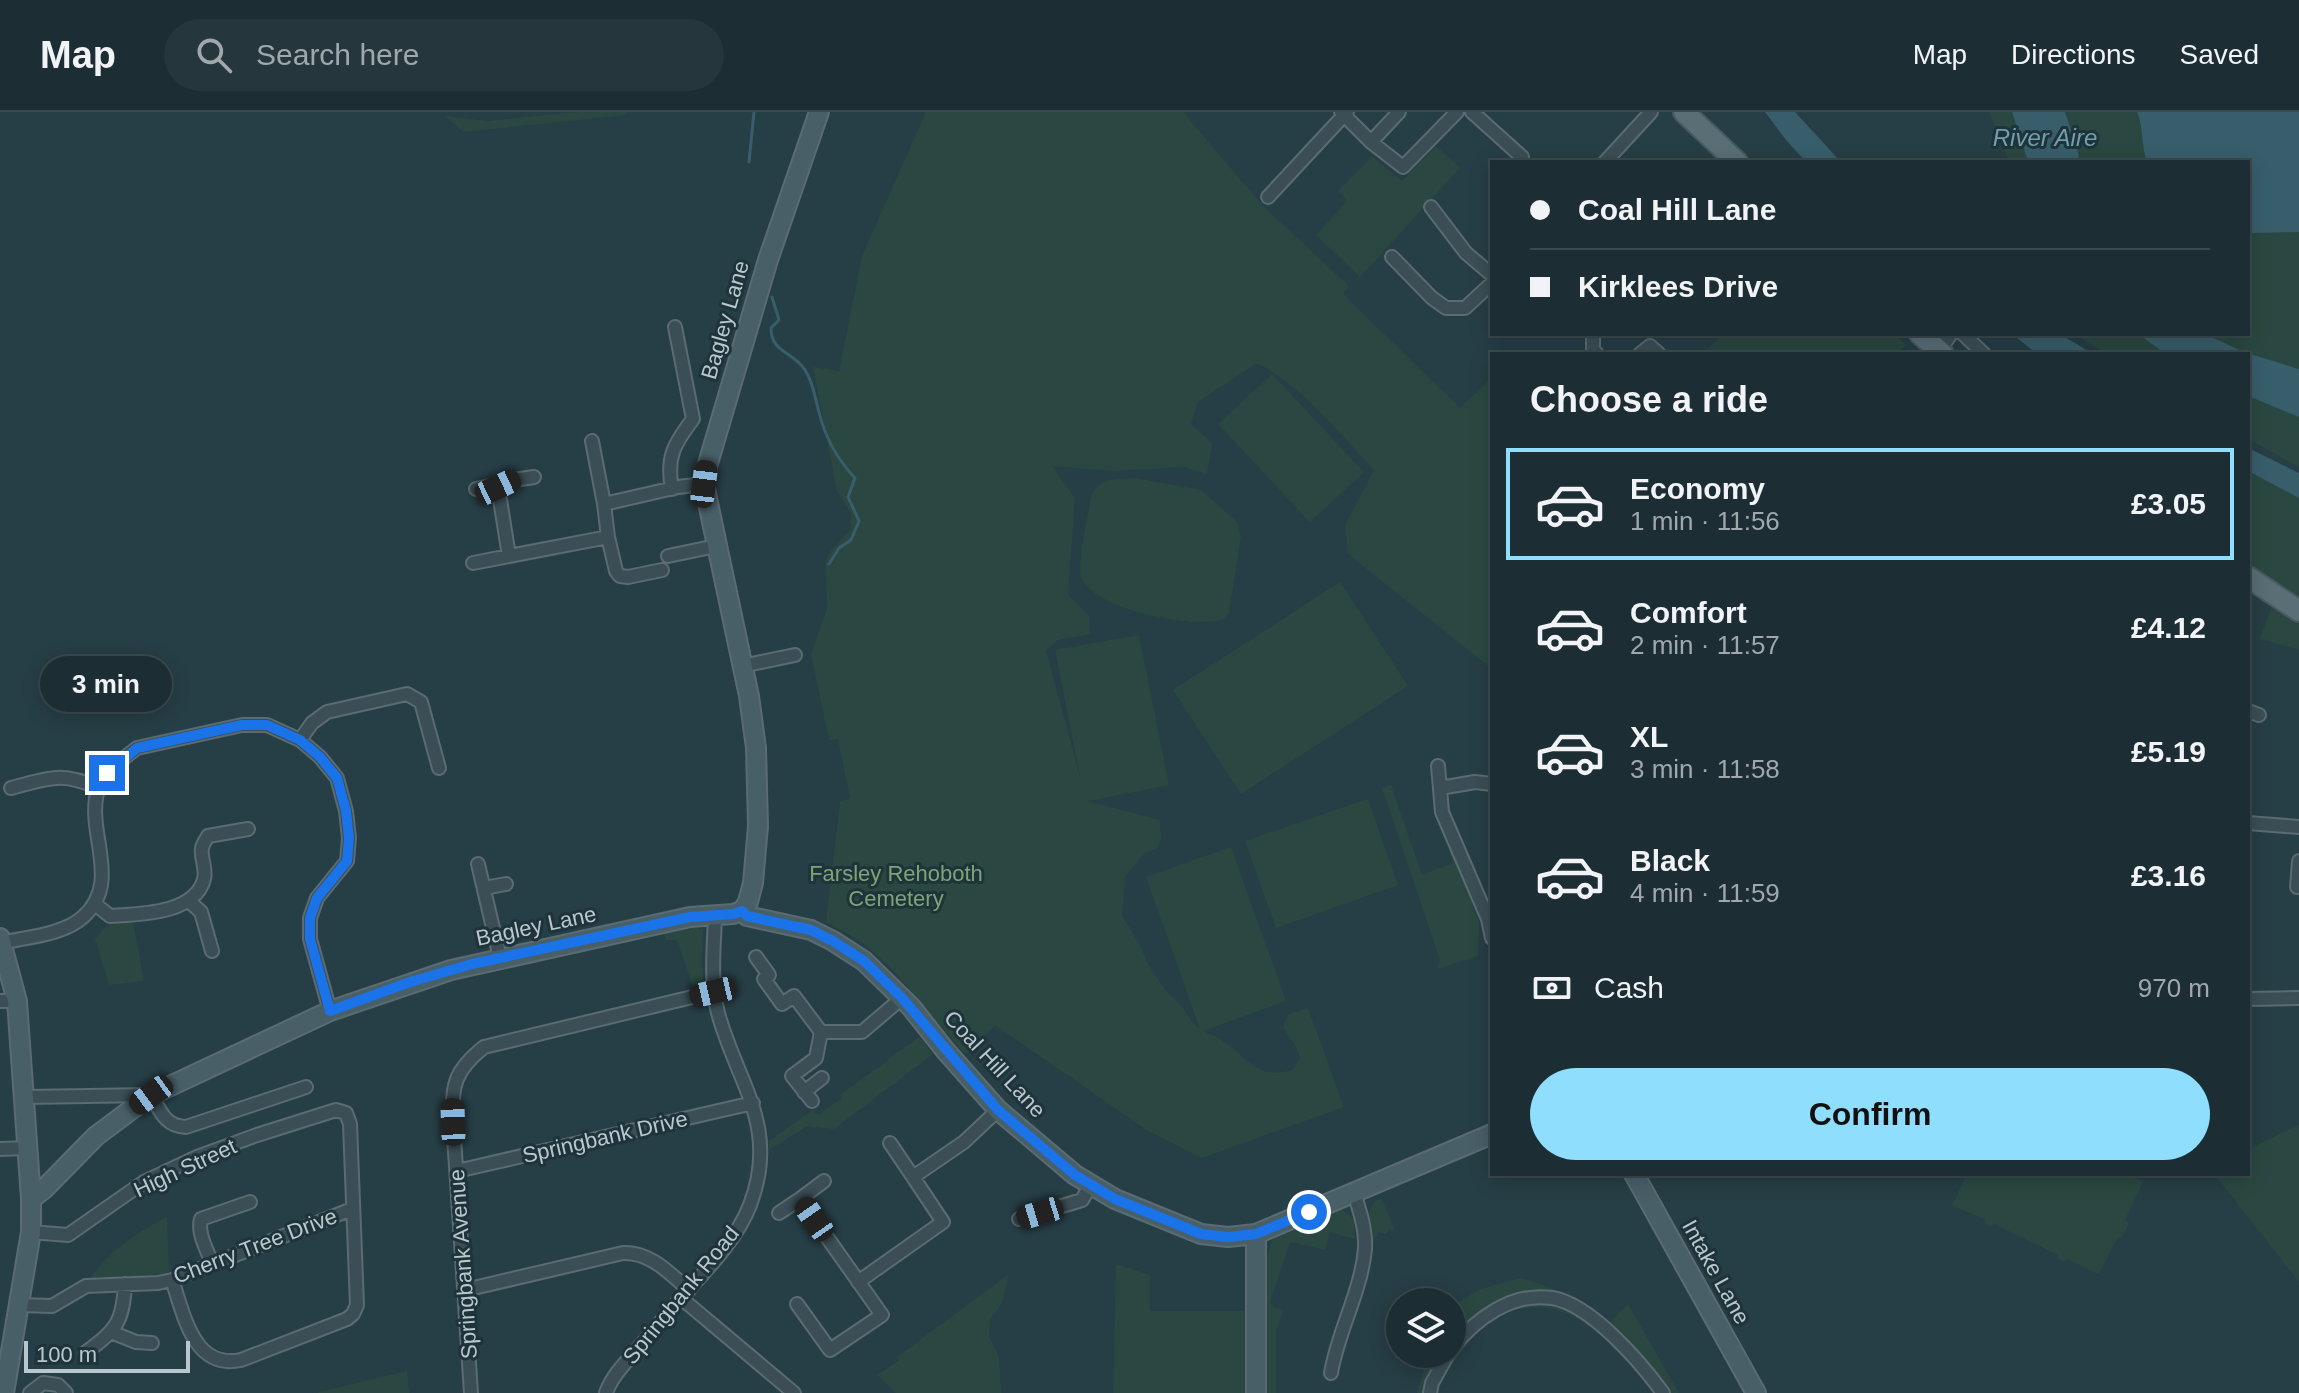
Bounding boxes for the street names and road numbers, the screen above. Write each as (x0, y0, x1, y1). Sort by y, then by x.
street label: Bagley Lane (696, 258, 754, 382)
street label: Bagley Lane (474, 901, 598, 951)
street label: Coal Hill Lane (939, 1005, 1051, 1123)
street label: Springbank Drive (520, 1106, 690, 1168)
street label: High Street (130, 1133, 240, 1203)
street label: Springbank Avenue (444, 1168, 482, 1360)
street label: Cherry Tree Drive (169, 1203, 341, 1289)
street label: Intake Lane (1677, 1216, 1755, 1328)
street label: Springbank Road (618, 1221, 744, 1369)

